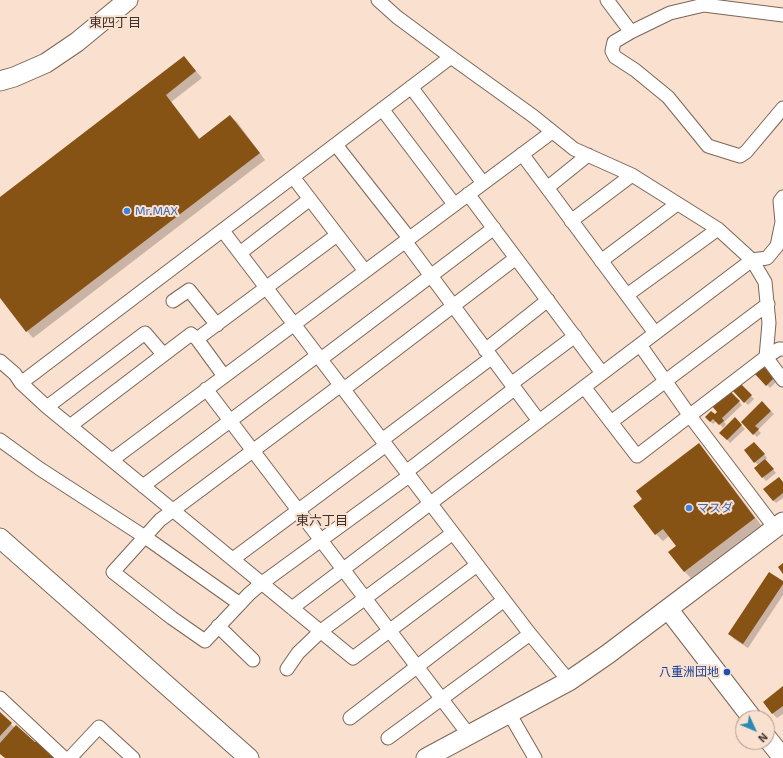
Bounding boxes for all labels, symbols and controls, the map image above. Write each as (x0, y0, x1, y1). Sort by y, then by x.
district label: 東四丁目 (89, 15, 141, 31)
place label: Mr.MAX (135, 204, 178, 218)
marker: Mr.MAX (122, 206, 132, 216)
place label: マスダ (697, 501, 733, 515)
marker: マスダ (684, 503, 694, 513)
district label: 東六丁目 (296, 513, 348, 529)
place label: 八重洲団地 (659, 665, 719, 679)
marker: 八重洲団地 (722, 667, 732, 677)
north arrow (735, 710, 775, 750)
text: N (756, 731, 771, 745)

